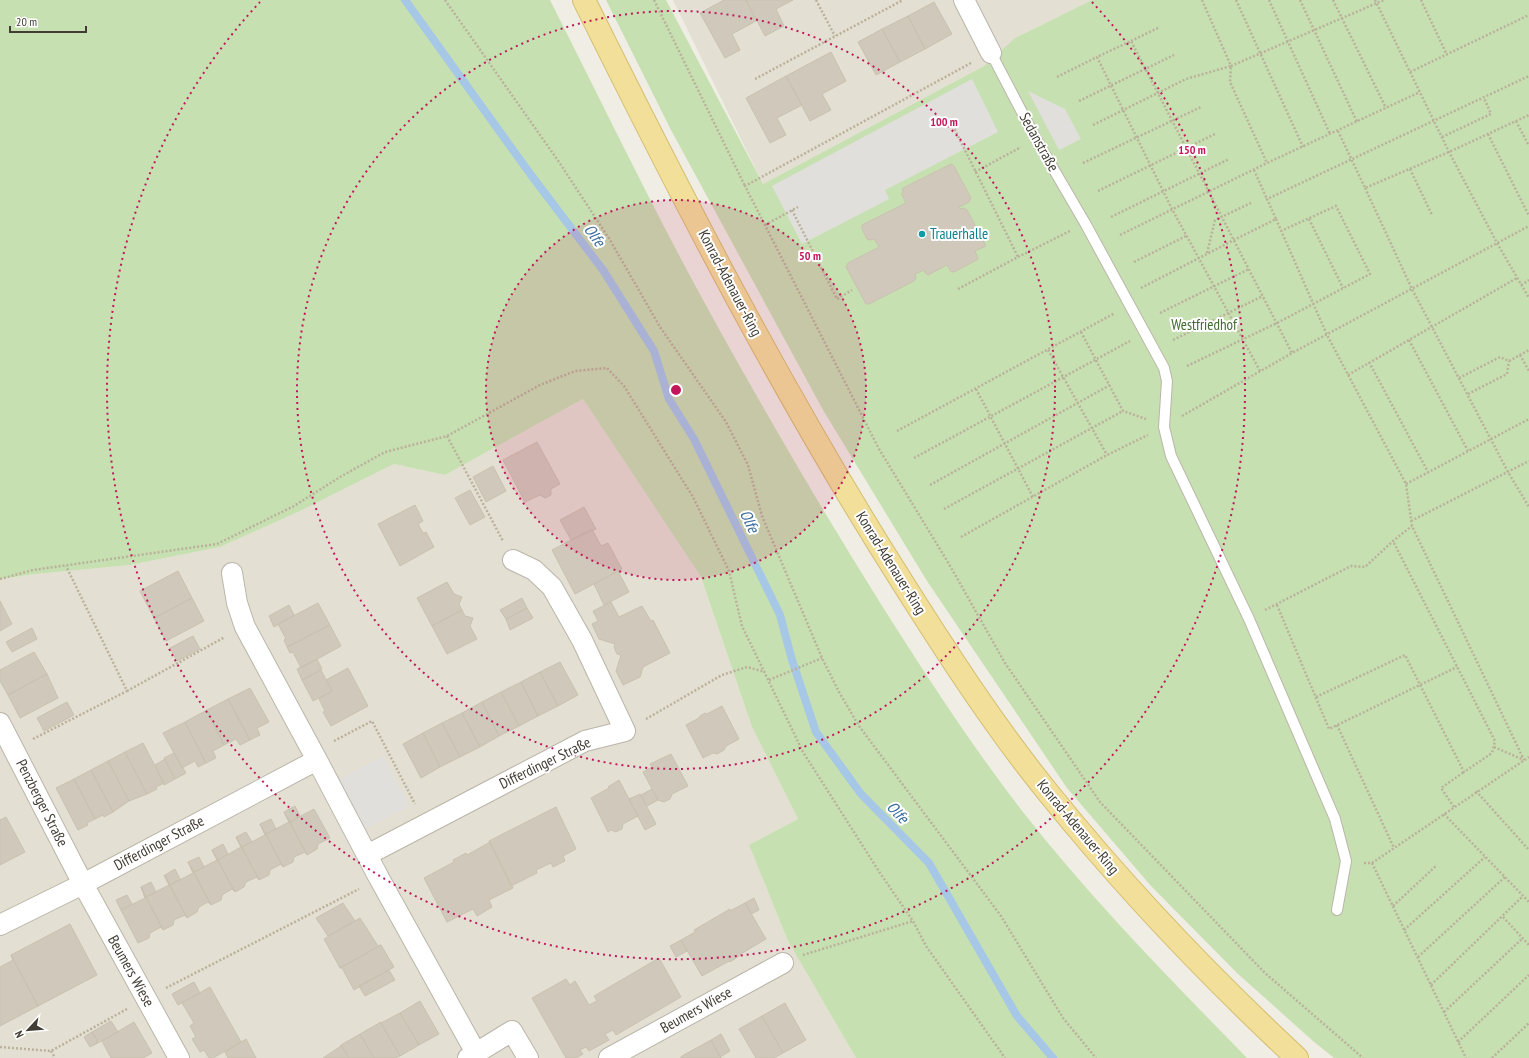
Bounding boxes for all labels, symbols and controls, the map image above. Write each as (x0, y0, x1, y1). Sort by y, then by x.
scale bar (10, 8, 86, 34)
text: 20 m (16, 14, 37, 29)
street label: Sedanstraße (1015, 109, 1063, 175)
text: 100 m (930, 114, 958, 129)
text: 150 m (1178, 142, 1206, 157)
water label: Olfe (580, 220, 611, 251)
place label: Trauerhalle (930, 224, 988, 243)
street label: Konrad-Adenauer-Ring (694, 226, 766, 339)
marker: Trauerhalle (917, 229, 927, 239)
text: 50 m (799, 248, 821, 263)
park label: Westfriedhof (1171, 315, 1238, 334)
centre of rings (669, 383, 683, 397)
water label: Olfe (736, 506, 765, 537)
street label: Konrad-Adenauer-Ring (852, 508, 931, 618)
street label: Differdinger Straße (496, 732, 594, 793)
street label: Penzberger Straße (12, 756, 73, 850)
street label: Konrad-Adenauer-Ring (1033, 775, 1124, 878)
water label: Olfe (883, 797, 914, 828)
street label: Differdinger Straße (110, 811, 207, 874)
street label: Beumers Wiese (104, 932, 159, 1010)
street label: Beumers Wiese (657, 982, 735, 1037)
north arrow (8, 1010, 48, 1050)
text: N (11, 1029, 27, 1040)

